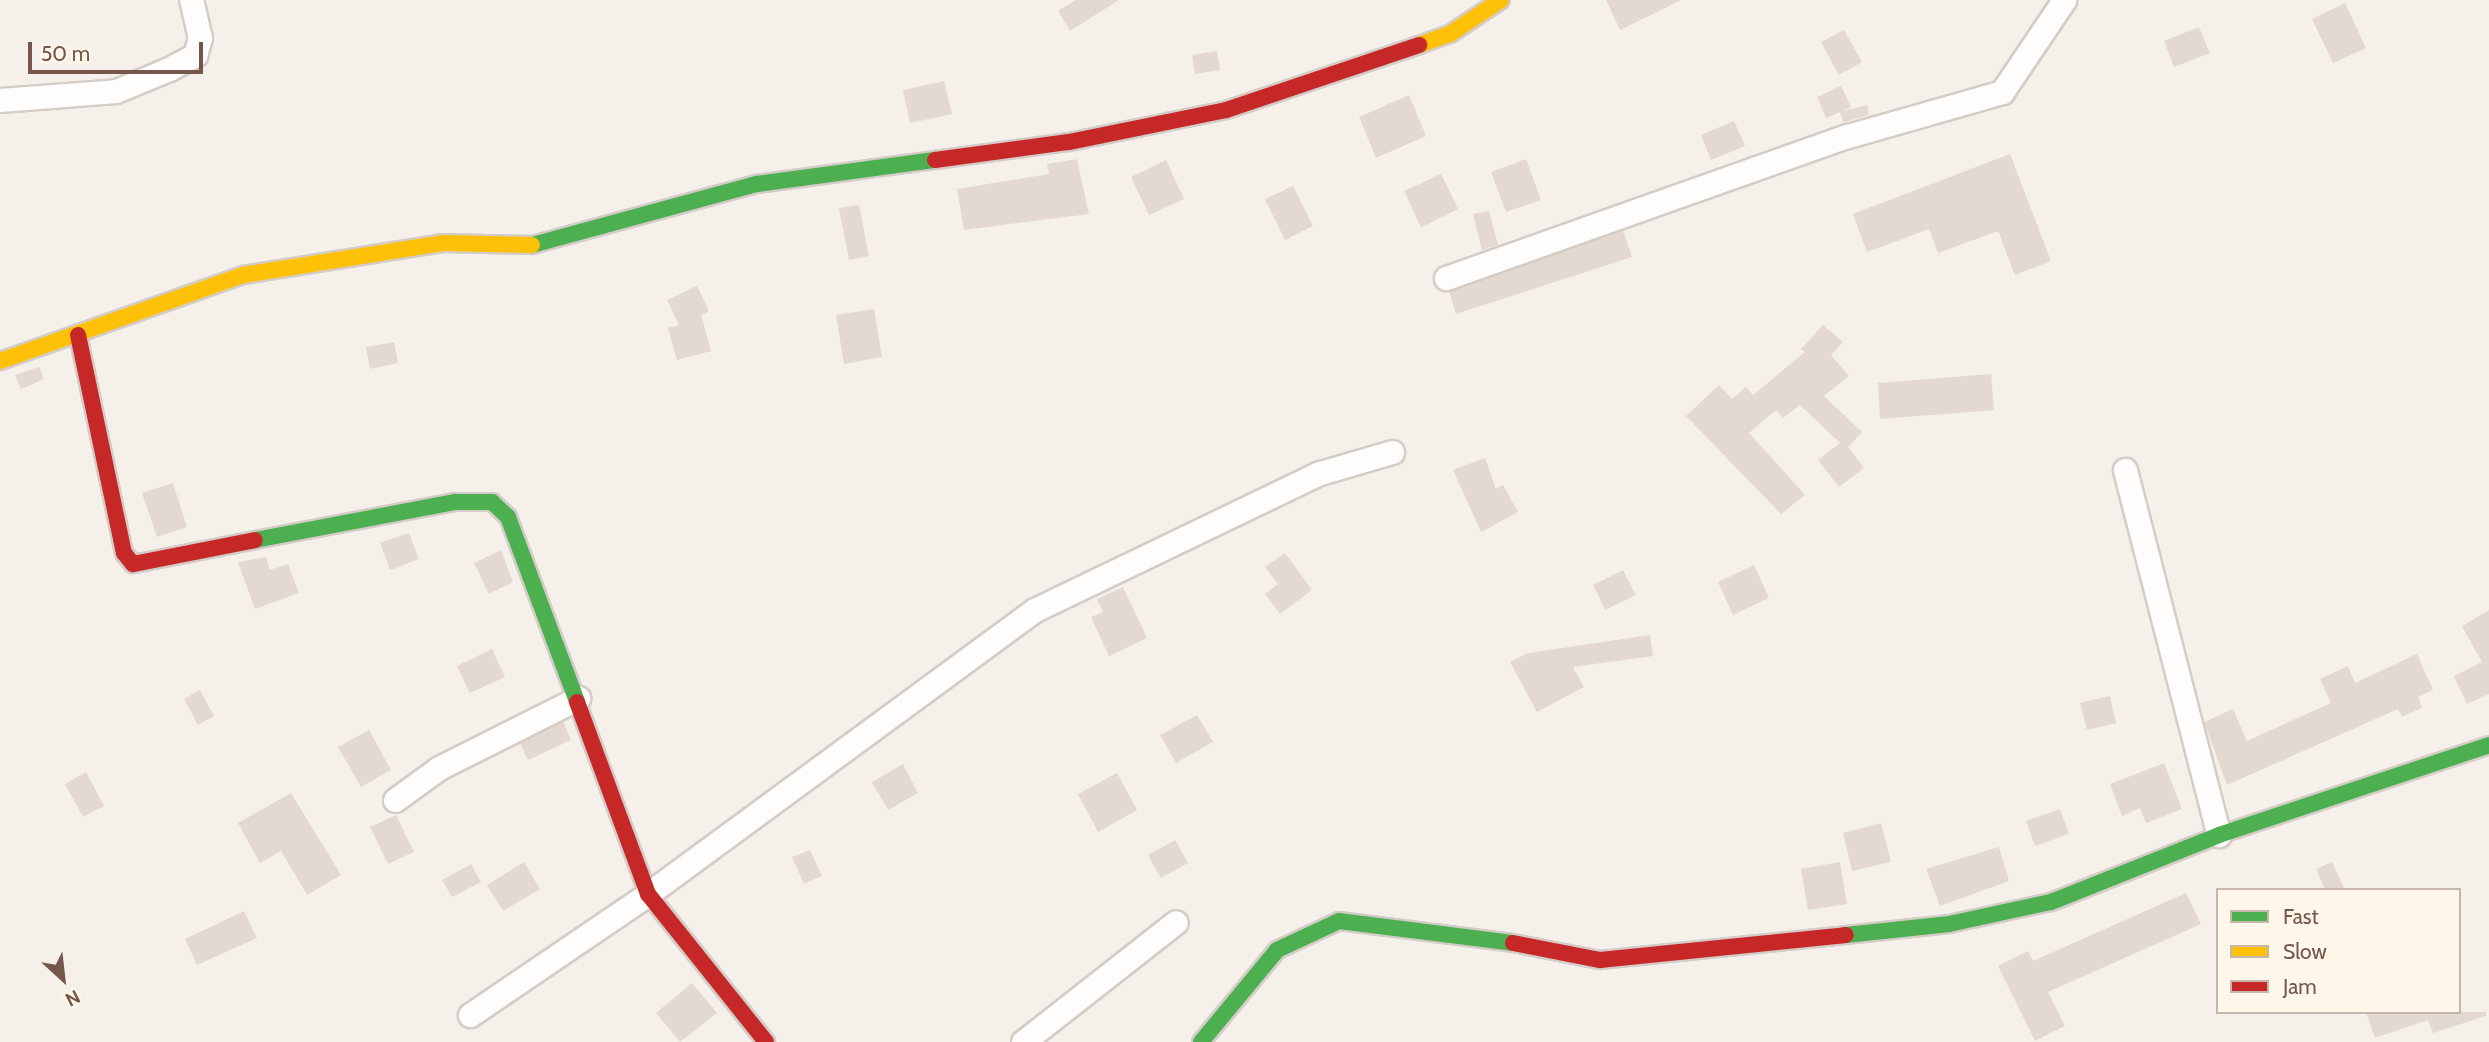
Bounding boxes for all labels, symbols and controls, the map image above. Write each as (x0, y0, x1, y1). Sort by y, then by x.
scale bar (32, 28, 206, 72)
text: 50 m (41, 41, 90, 66)
legend (2216, 888, 2461, 1014)
text: Fast (2283, 904, 2319, 929)
text: Slow (2283, 939, 2327, 964)
north arrow (28, 944, 98, 1014)
text: Jam (2283, 974, 2317, 999)
text: N (62, 985, 84, 1011)

